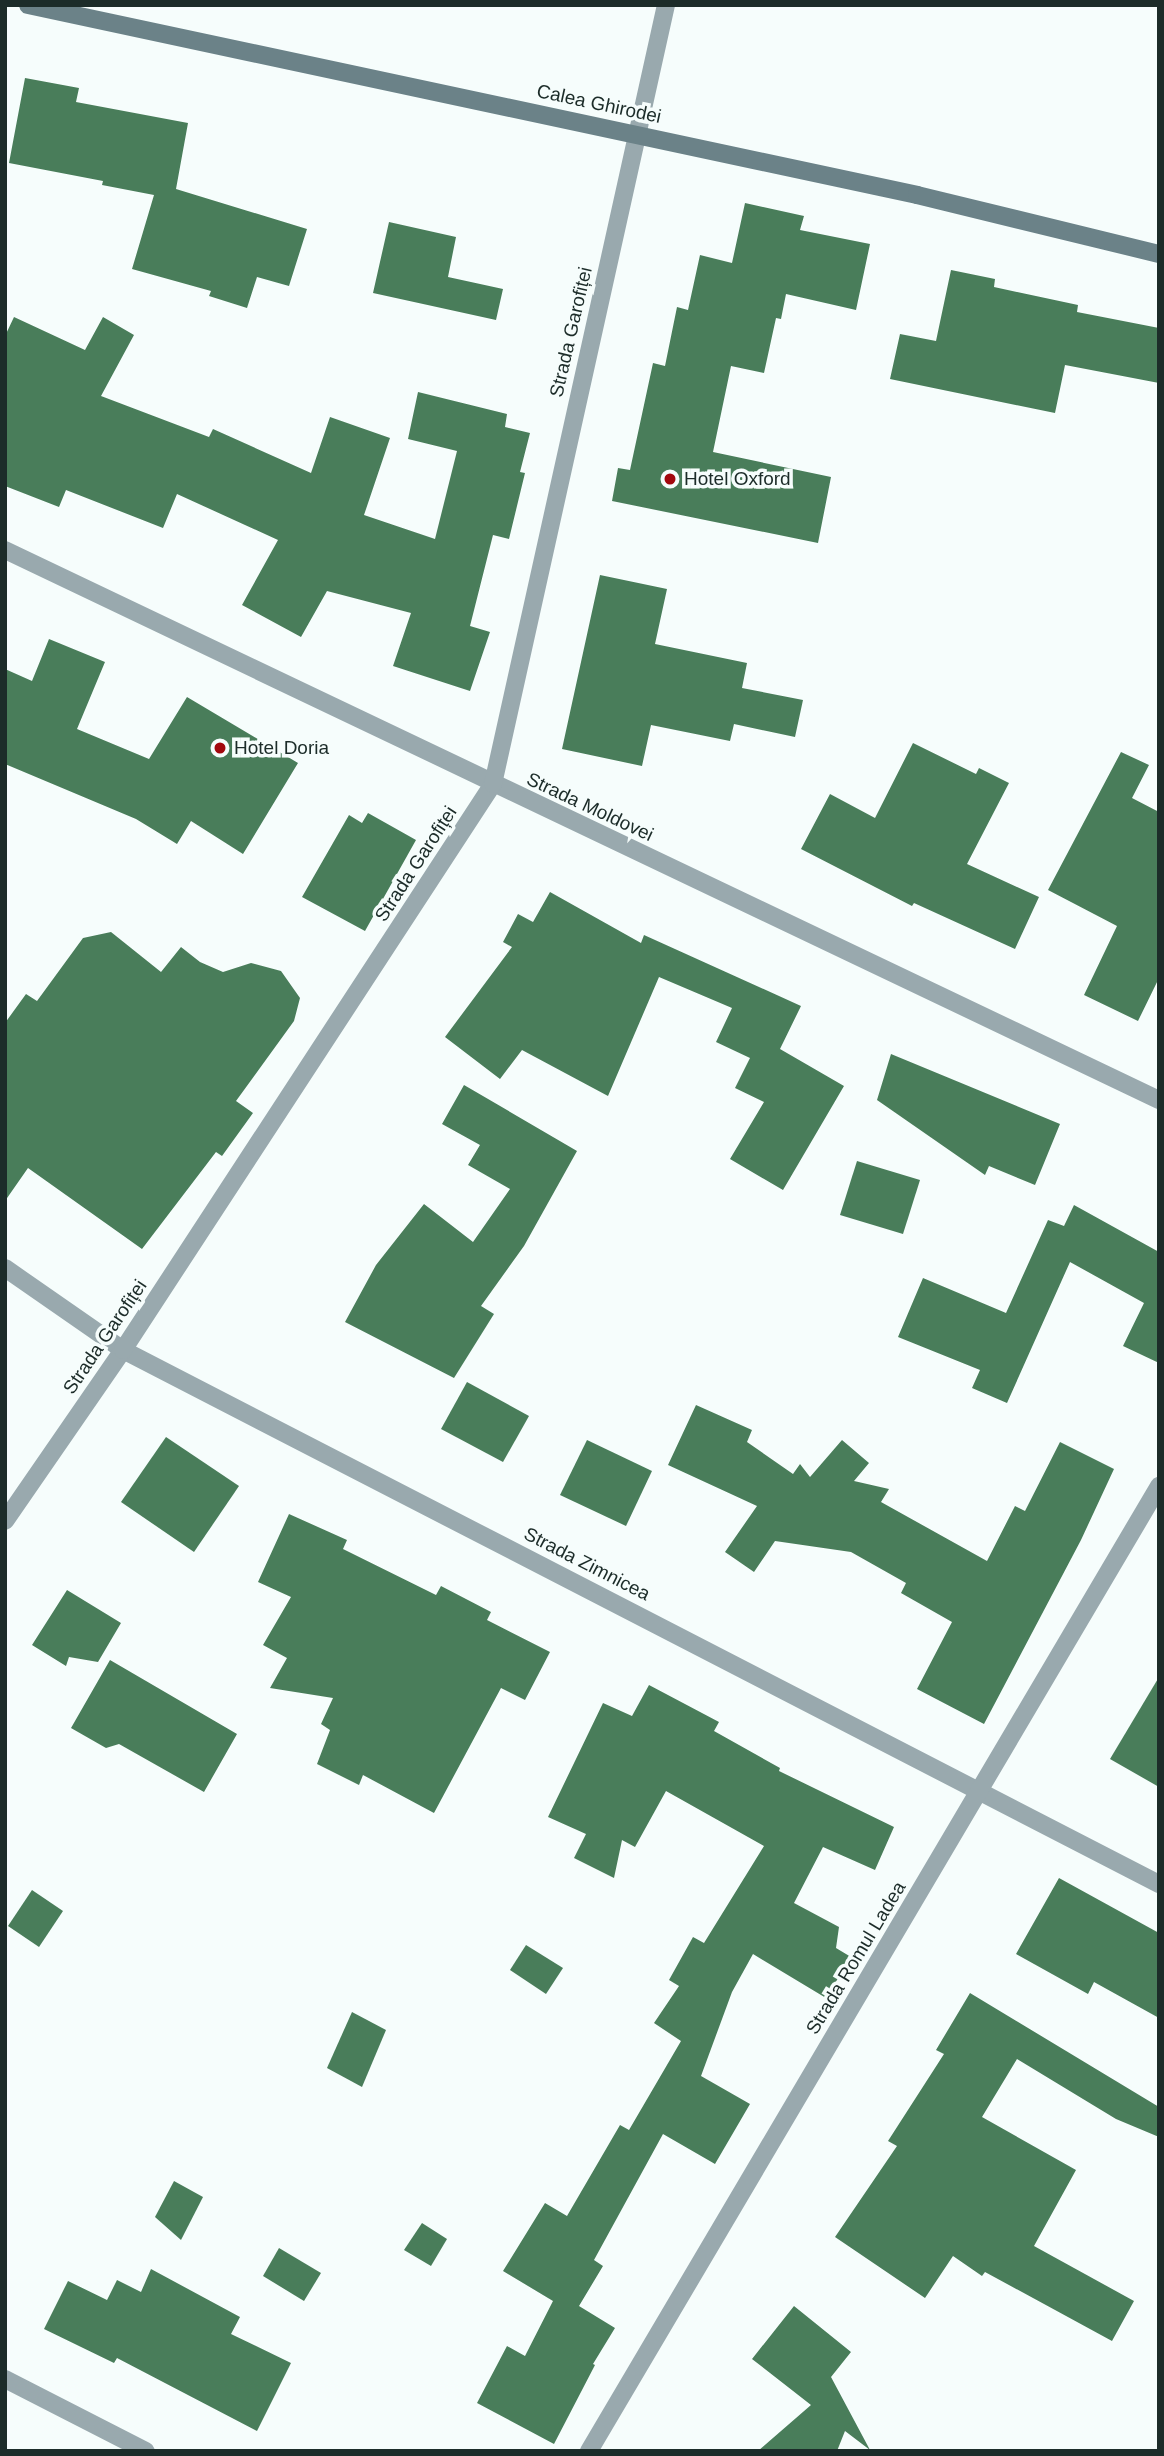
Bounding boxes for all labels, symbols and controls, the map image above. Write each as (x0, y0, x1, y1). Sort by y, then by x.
street label: Calea Ghirodei (535, 80, 663, 128)
street label: Strada Garofiței (545, 265, 597, 399)
place label: Hotel Oxford (684, 468, 791, 490)
marker: Hotel Oxford (662, 471, 678, 487)
place label: Hotel Doria (234, 737, 329, 759)
marker: Hotel Doria (212, 740, 228, 756)
street label: Strada Moldovei (523, 768, 657, 846)
street label: Strada Garofiței (370, 802, 462, 926)
street label: Strada Garofiței (58, 1275, 152, 1399)
street label: Strada Zimnicea (520, 1522, 654, 1606)
street label: Strada Romul Ladea (801, 1877, 911, 2039)

